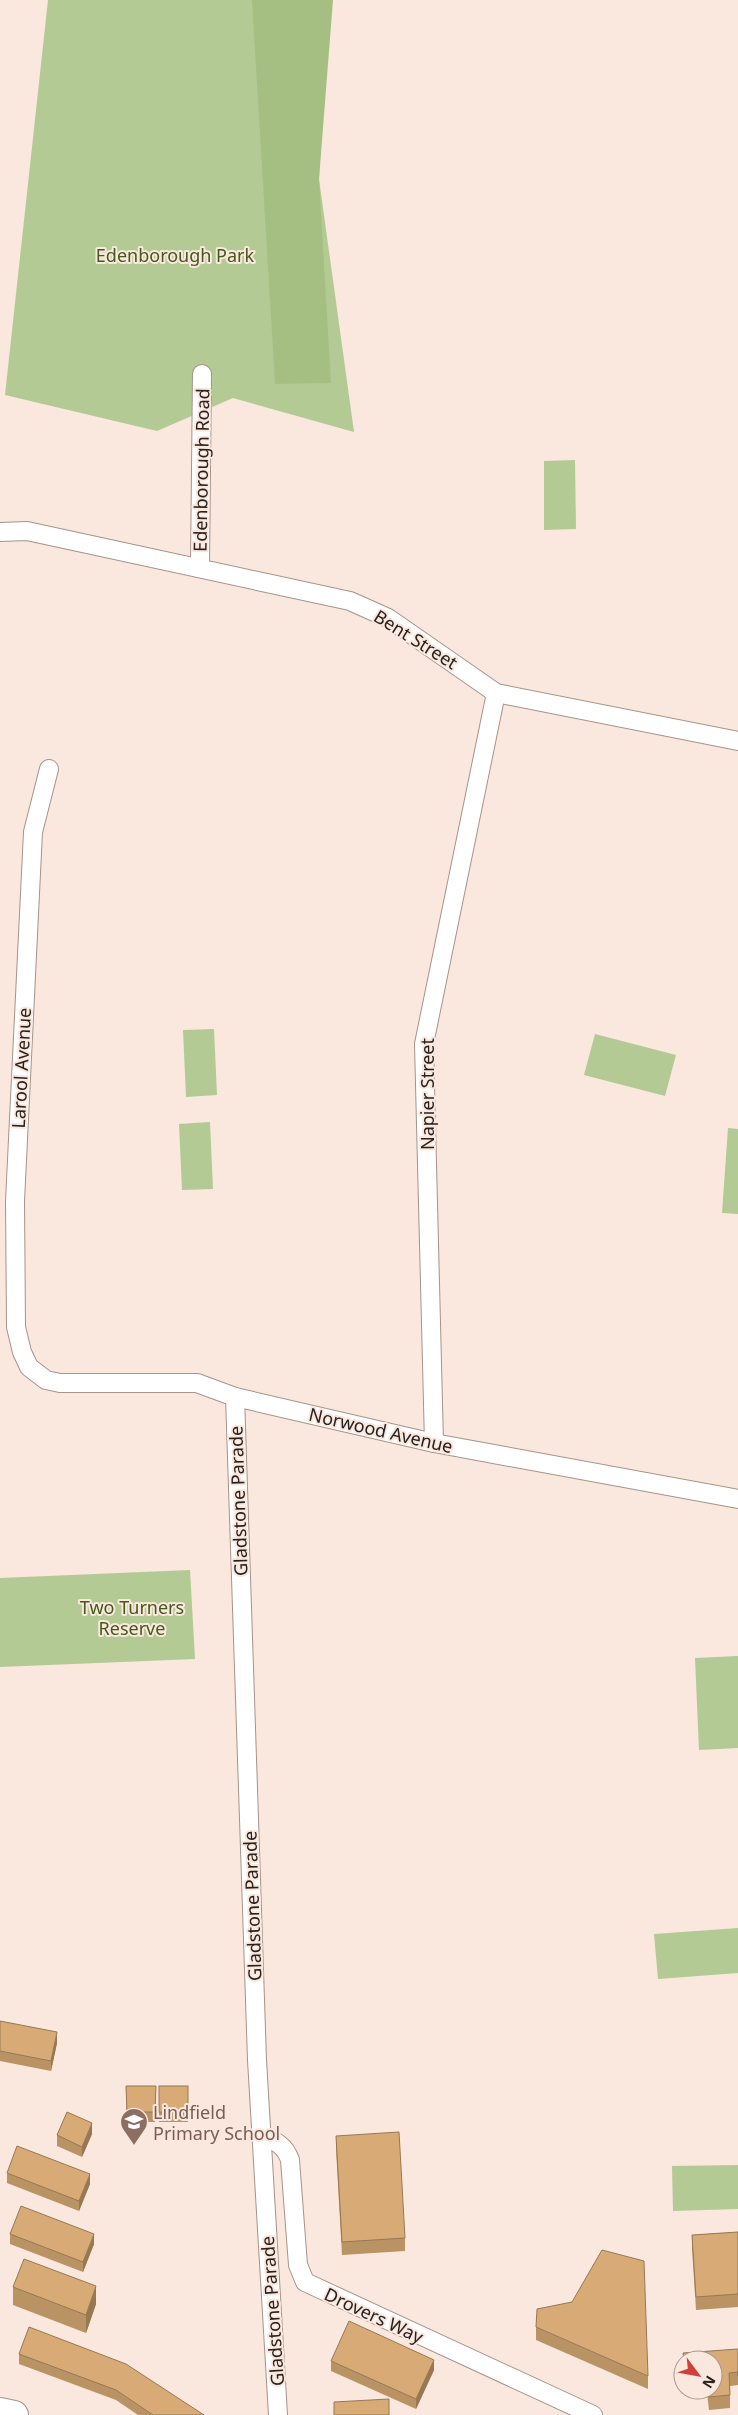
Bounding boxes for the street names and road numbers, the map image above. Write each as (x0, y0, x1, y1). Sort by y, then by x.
street label: Edenborough Road (188, 388, 214, 552)
street label: Bent Street (370, 604, 463, 674)
street label: Larool Avenue (6, 1007, 36, 1129)
street label: Napier Street (415, 1037, 439, 1150)
street label: Norwood Avenue (307, 1402, 455, 1458)
street label: Gladstone Parade (223, 1425, 253, 1577)
street label: Gladstone Parade (237, 1830, 267, 1982)
street label: Gladstone Parade (255, 2235, 289, 2387)
street label: Drovers Way (321, 2282, 428, 2349)

